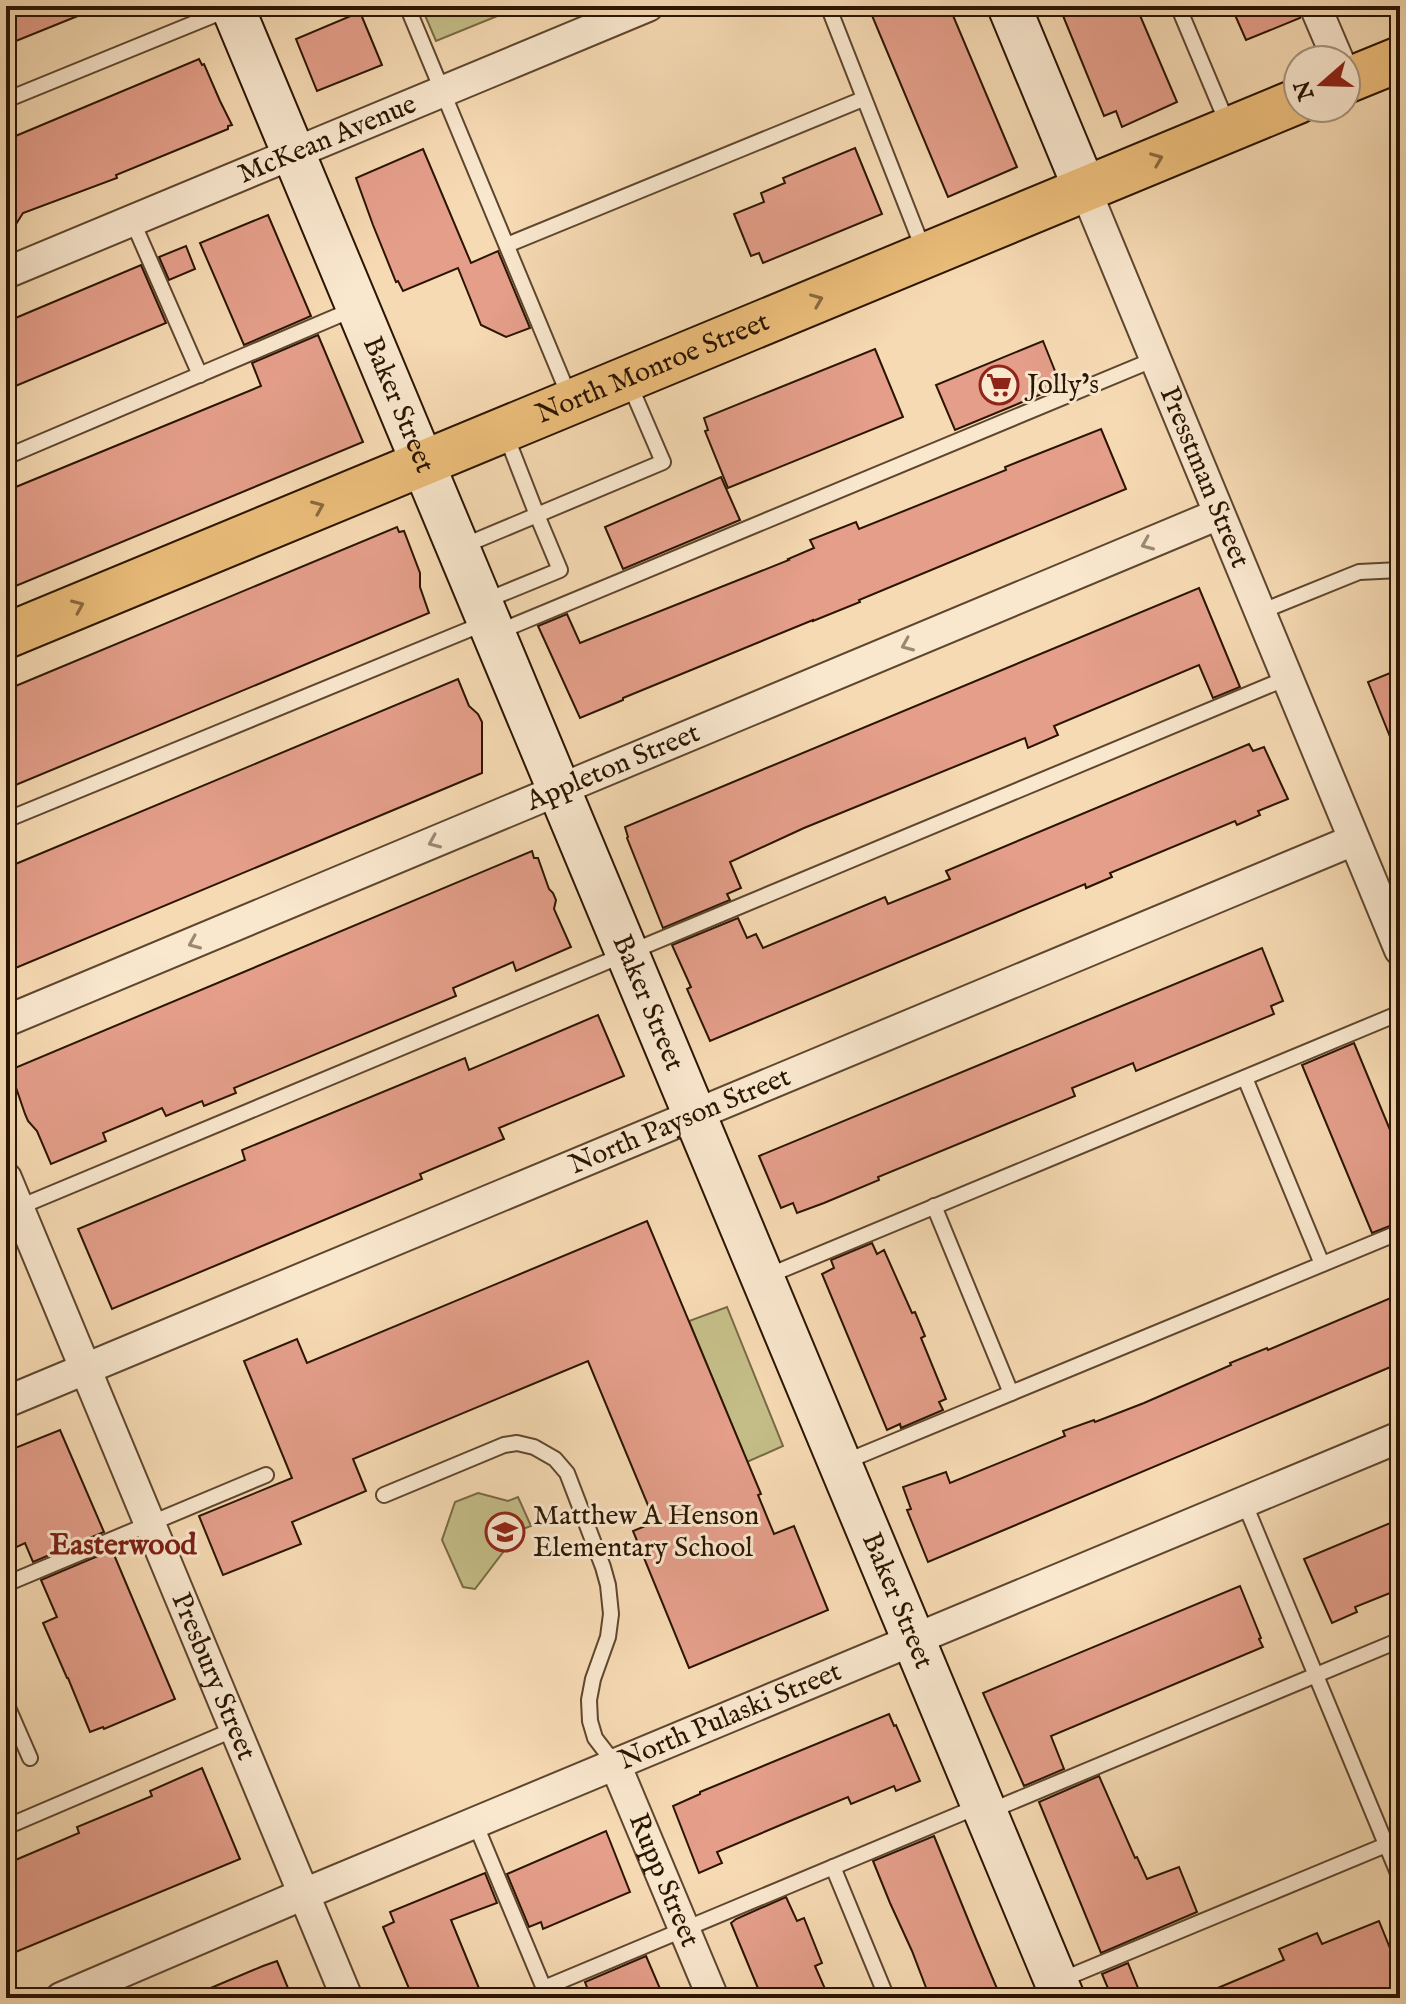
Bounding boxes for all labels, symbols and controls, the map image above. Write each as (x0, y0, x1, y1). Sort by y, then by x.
north arrow (1282, 44, 1362, 124)
text: N (1289, 76, 1322, 105)
street label: McKean Avenue (233, 87, 422, 192)
one-way arrow (1149, 153, 1163, 169)
one-way arrow (809, 294, 823, 310)
street label: North Monroe Street (531, 304, 775, 432)
street label: Baker Street (354, 331, 442, 478)
supermarket icon: Jolly’s (978, 364, 1020, 406)
place label: Jolly’s (1024, 368, 1099, 403)
street label: Presstman Street (1151, 381, 1258, 574)
one-way arrow (310, 500, 324, 517)
one-way arrow (1141, 535, 1155, 551)
one-way arrow (70, 600, 84, 616)
one-way arrow (901, 635, 915, 651)
street label: Appleton Street (520, 715, 705, 819)
one-way arrow (428, 833, 442, 849)
street label: Baker Street (604, 929, 692, 1076)
one-way arrow (188, 933, 202, 949)
street label: North Payson Street (564, 1059, 796, 1183)
place label: Matthew A Henson Elementary School (533, 1499, 759, 1566)
school or university icon: Matthew A Henson Elementary School (484, 1511, 526, 1553)
district label: Easterwood (49, 1527, 198, 1565)
street label: Baker Street (853, 1527, 941, 1674)
street label: Presbury Street (163, 1588, 264, 1766)
street label: North Pulaski Street (614, 1654, 847, 1778)
street label: Rupp Street (620, 1808, 707, 1953)

